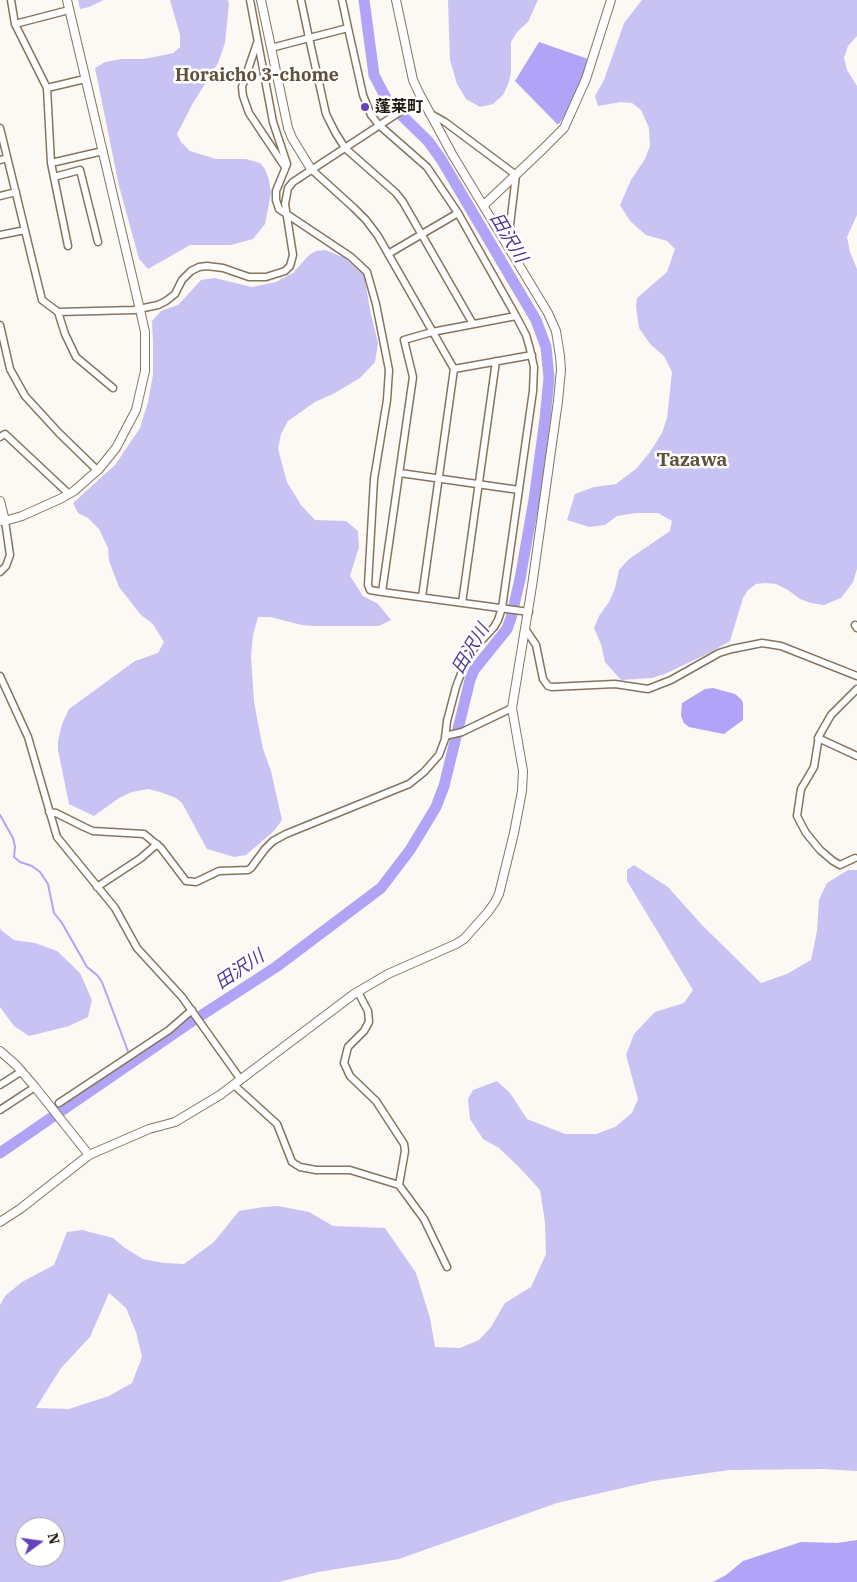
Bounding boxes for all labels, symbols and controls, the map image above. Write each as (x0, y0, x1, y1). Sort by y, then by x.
district label: Horaicho 3-chome (175, 65, 339, 87)
place label: 蓬莱町 (375, 97, 423, 117)
marker: 蓬莱町 (359, 101, 371, 113)
water label: 田沢川 (485, 209, 531, 267)
district label: Tazawa (657, 450, 727, 472)
water label: 田沢川 (448, 620, 494, 678)
water label: 田沢川 (212, 946, 268, 994)
north arrow (15, 1517, 65, 1567)
text: N (44, 1531, 64, 1546)

